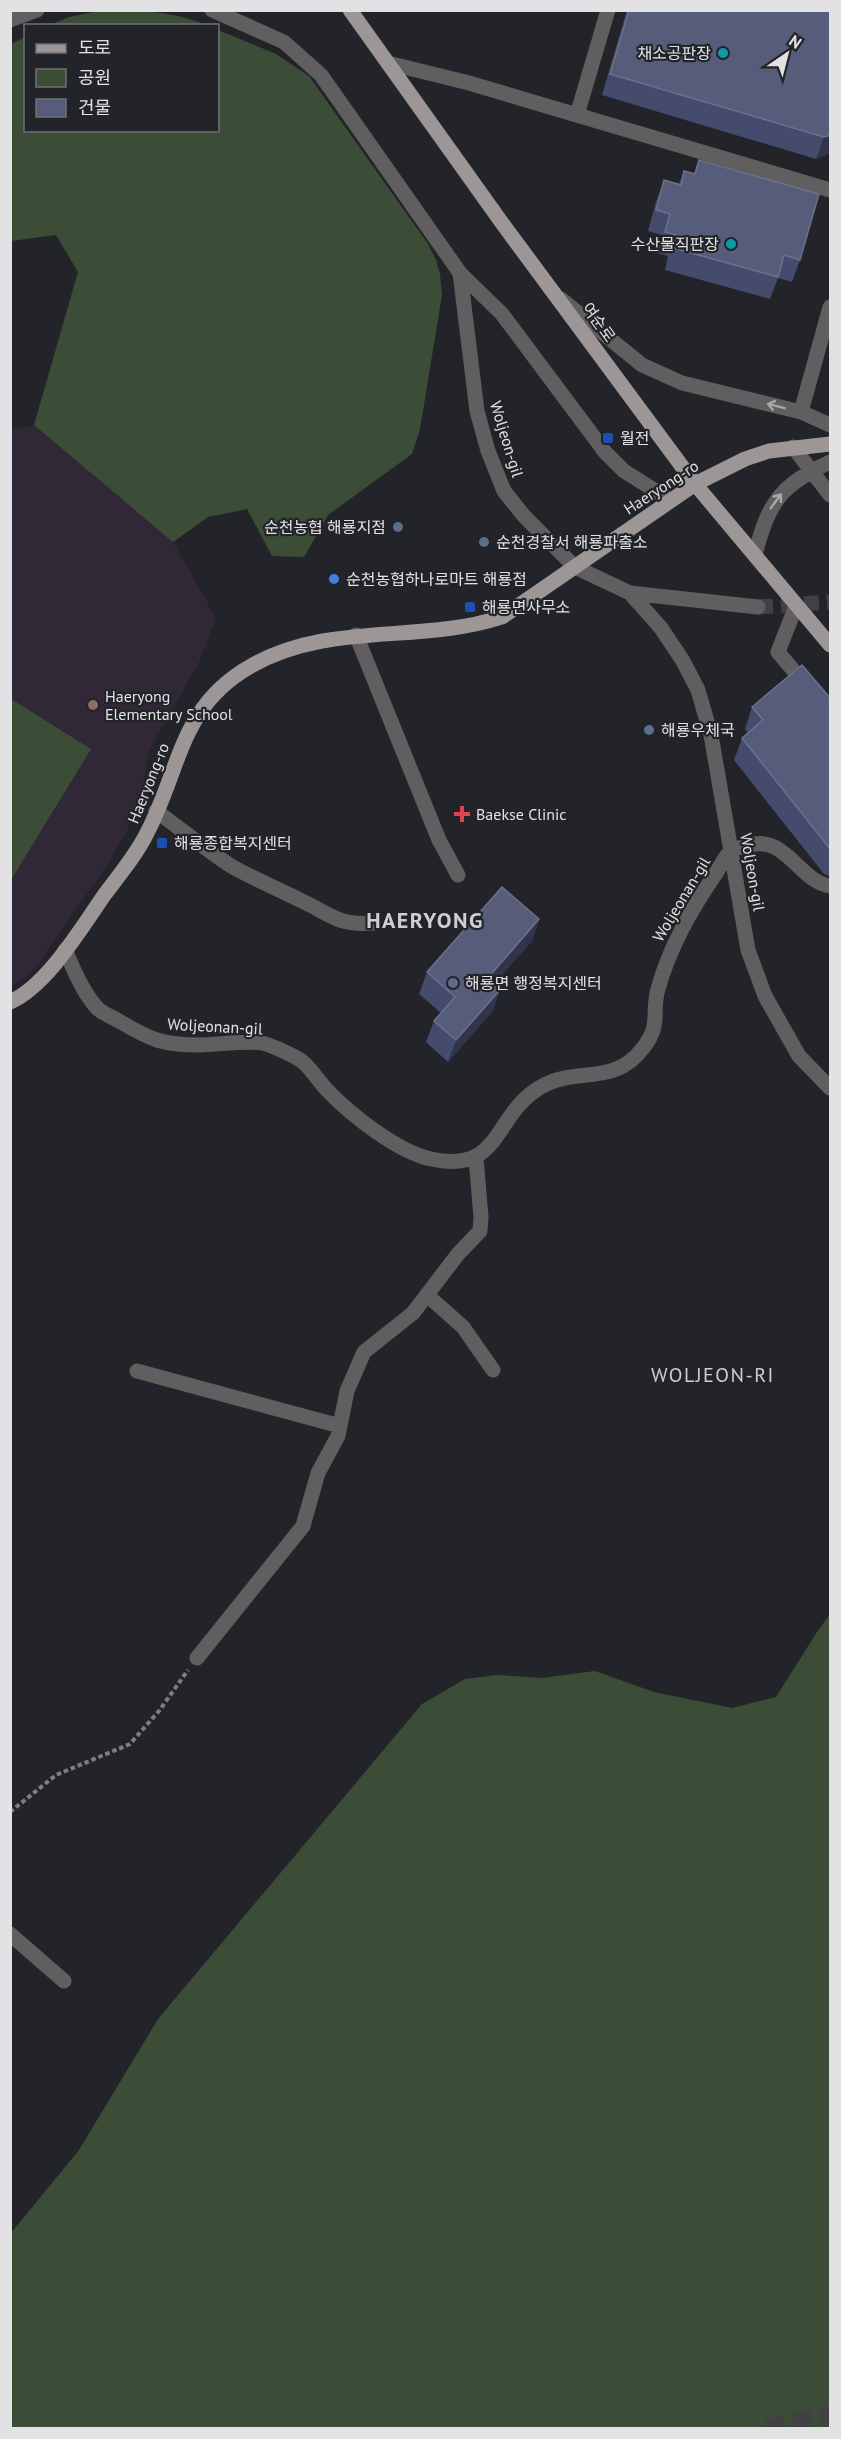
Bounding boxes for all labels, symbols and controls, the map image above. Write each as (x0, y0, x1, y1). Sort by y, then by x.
legend (24, 24, 219, 132)
north arrow (757, 24, 817, 84)
text: N (786, 31, 806, 53)
text: 도로 (78, 36, 111, 59)
place label: 채소공판장 (637, 43, 711, 63)
marker: 채소공판장 (716, 46, 730, 60)
text: 공원 (78, 66, 111, 89)
text: 건물 (78, 96, 111, 119)
place label: 수산물직판장 (631, 234, 719, 254)
marker: 수산물직판장 (724, 237, 738, 251)
street label: 여순로 (578, 298, 620, 346)
street label: Woljeon-gil (486, 398, 528, 480)
one-way arrow (766, 399, 785, 411)
place label: 월전 (620, 428, 649, 448)
marker: 월전 (601, 431, 615, 445)
street label: Haeryong-ro (620, 455, 702, 519)
one-way arrow (769, 493, 782, 509)
place label: 순천농협 해룡지점 (264, 517, 386, 537)
marker: 순천농협 해룡지점 (391, 520, 405, 534)
place label: 순천경찰서 해룡파출소 (496, 532, 647, 552)
marker: 순천경찰서 해룡파출소 (477, 535, 491, 549)
place label: 순천농협하나로마트 해룡점 (346, 569, 527, 589)
marker: 순천농협하나로마트 해룡점 (327, 572, 341, 586)
place label: 해룡면사무소 (482, 597, 570, 617)
marker: 해룡면사무소 (463, 600, 477, 614)
place label: Haeryong Elementary School (105, 686, 233, 724)
marker: Haeryong Elementary School (86, 698, 100, 712)
place label: 해룡우체국 (661, 720, 735, 740)
marker: 해룡우체국 (642, 723, 656, 737)
street label: Haeryong-ro (123, 740, 173, 826)
place label: Baekse Clinic (476, 804, 567, 824)
marker: Baekse Clinic (453, 805, 471, 823)
street label: Woljeon-gil (736, 832, 770, 913)
place label: 해룡종합복지센터 (174, 833, 292, 853)
marker: 해룡종합복지센터 (155, 836, 169, 850)
street label: Woljeonan-gil (648, 853, 714, 945)
district label: HAERYONG (366, 906, 484, 934)
place label: 해룡면 행정복지센터 (465, 973, 602, 993)
marker: 해룡면 행정복지센터 (446, 976, 460, 990)
street label: Woljeonan-gil (167, 1014, 263, 1038)
district label: WOLJEON-RI (651, 1362, 775, 1388)

